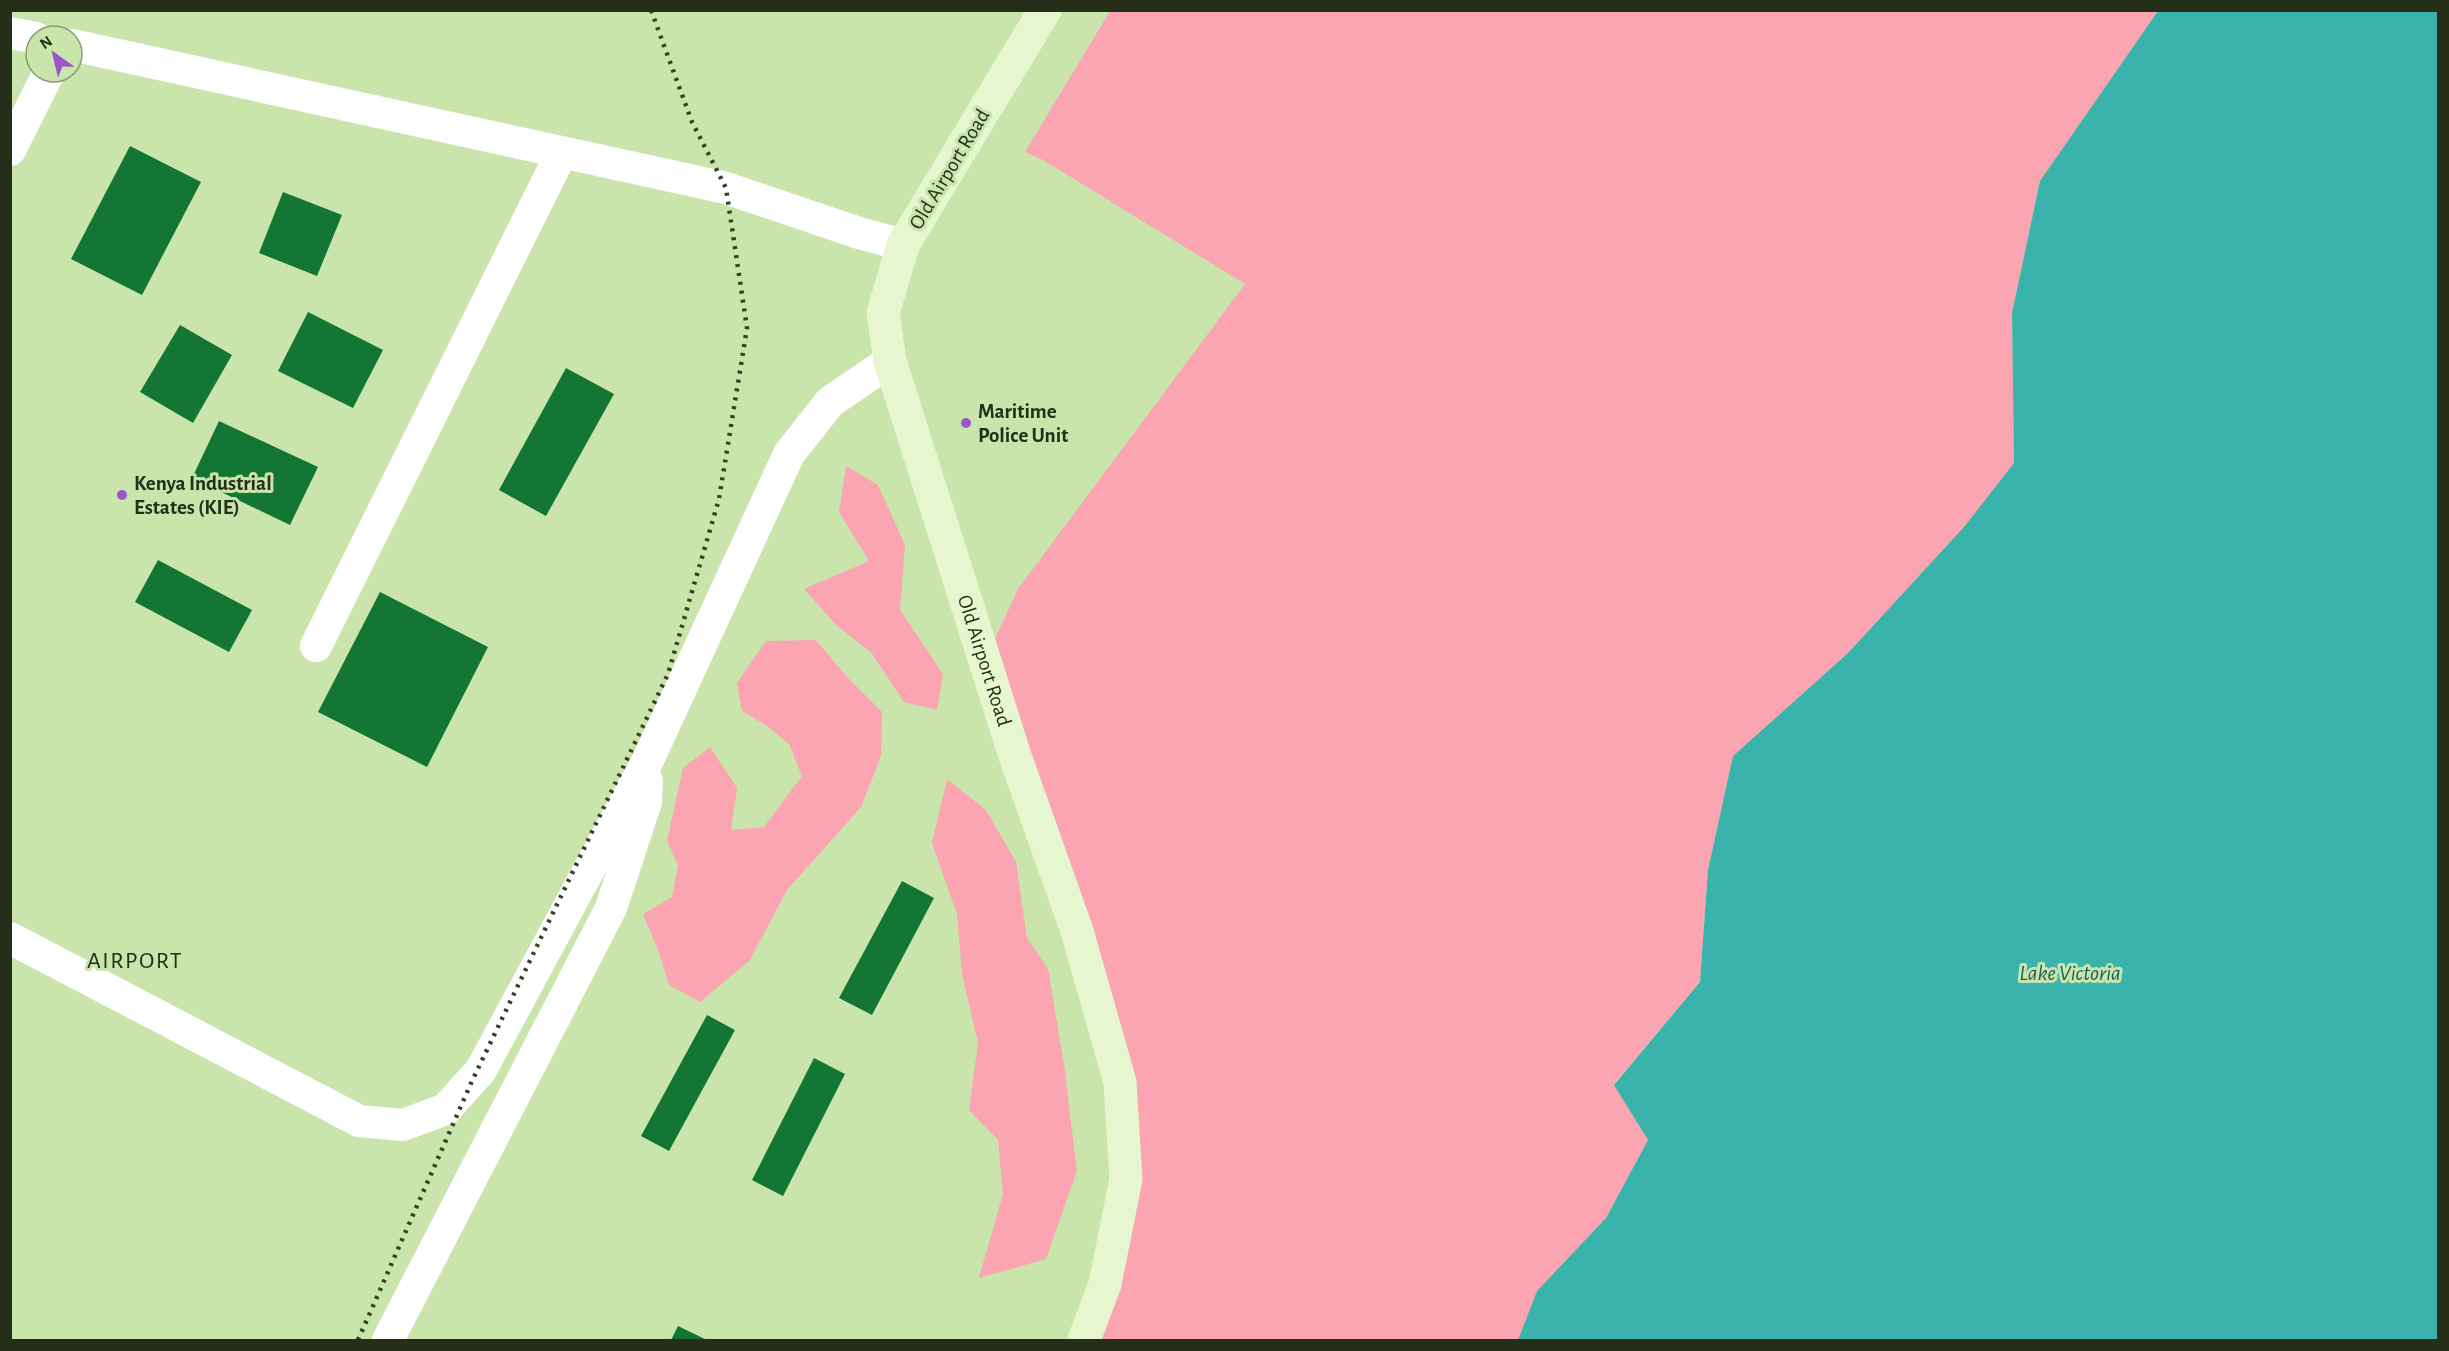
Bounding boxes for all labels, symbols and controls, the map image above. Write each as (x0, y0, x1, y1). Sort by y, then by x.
north arrow (24, 24, 84, 84)
text: N (37, 33, 55, 52)
street label: Old Airport Road (905, 105, 994, 233)
place label: Maritime Police Unit (978, 401, 1068, 446)
marker: Maritime Police Unit (959, 416, 973, 430)
place label: Kenya Industrial Estates (KIE) (134, 473, 272, 518)
marker: Kenya Industrial Estates (KIE) (115, 488, 129, 502)
street label: Old Airport Road (954, 592, 1015, 729)
district label: AIRPORT (87, 949, 183, 973)
water label: Lake Victoria (2019, 962, 2121, 984)

